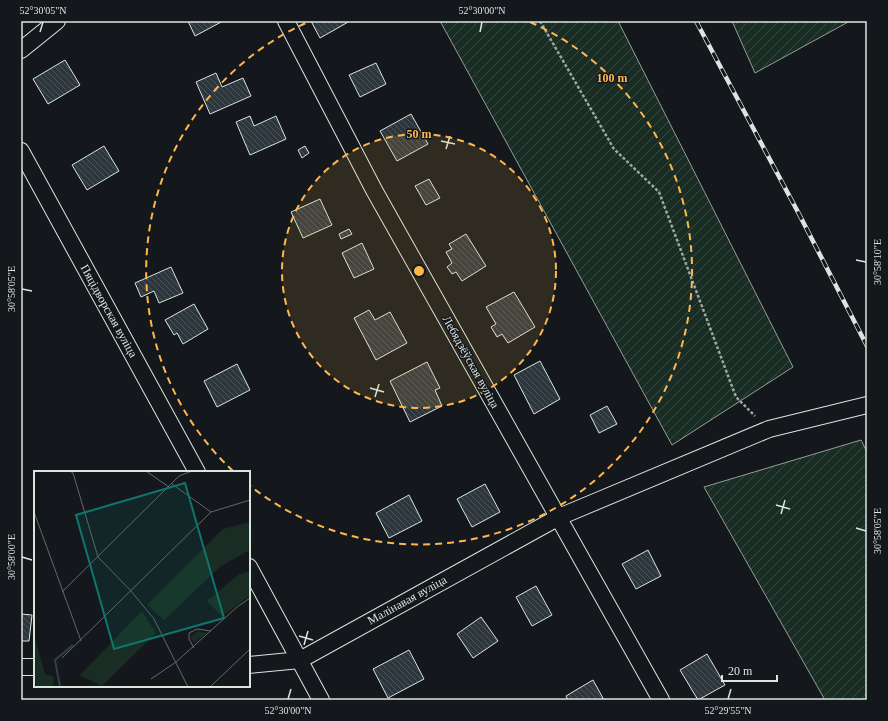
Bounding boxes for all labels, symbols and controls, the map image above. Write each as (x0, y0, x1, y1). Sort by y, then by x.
text: 52°30'05"N (19, 5, 67, 16)
text: 52°30'00"N (458, 5, 506, 16)
text: 100 m (597, 71, 628, 85)
text: 50 m (407, 127, 432, 141)
text: 30°58'10"E (872, 239, 883, 285)
street label: Пяцідворская вуліца (78, 262, 141, 361)
centre of rings (412, 264, 426, 278)
text: 30°58'05"E (6, 266, 17, 312)
street label: Лебядзёўская вуліца (440, 313, 503, 411)
inset map (34, 471, 250, 687)
text: 30°58'05"E (872, 508, 883, 554)
text: 30°58'00"E (6, 534, 17, 580)
street label: Малінавая вуліца (365, 572, 450, 628)
scale bar (722, 657, 777, 683)
text: 20 m (728, 664, 753, 678)
text: 52°30'00"N (264, 705, 312, 716)
text: 52°29'55"N (704, 705, 752, 716)

